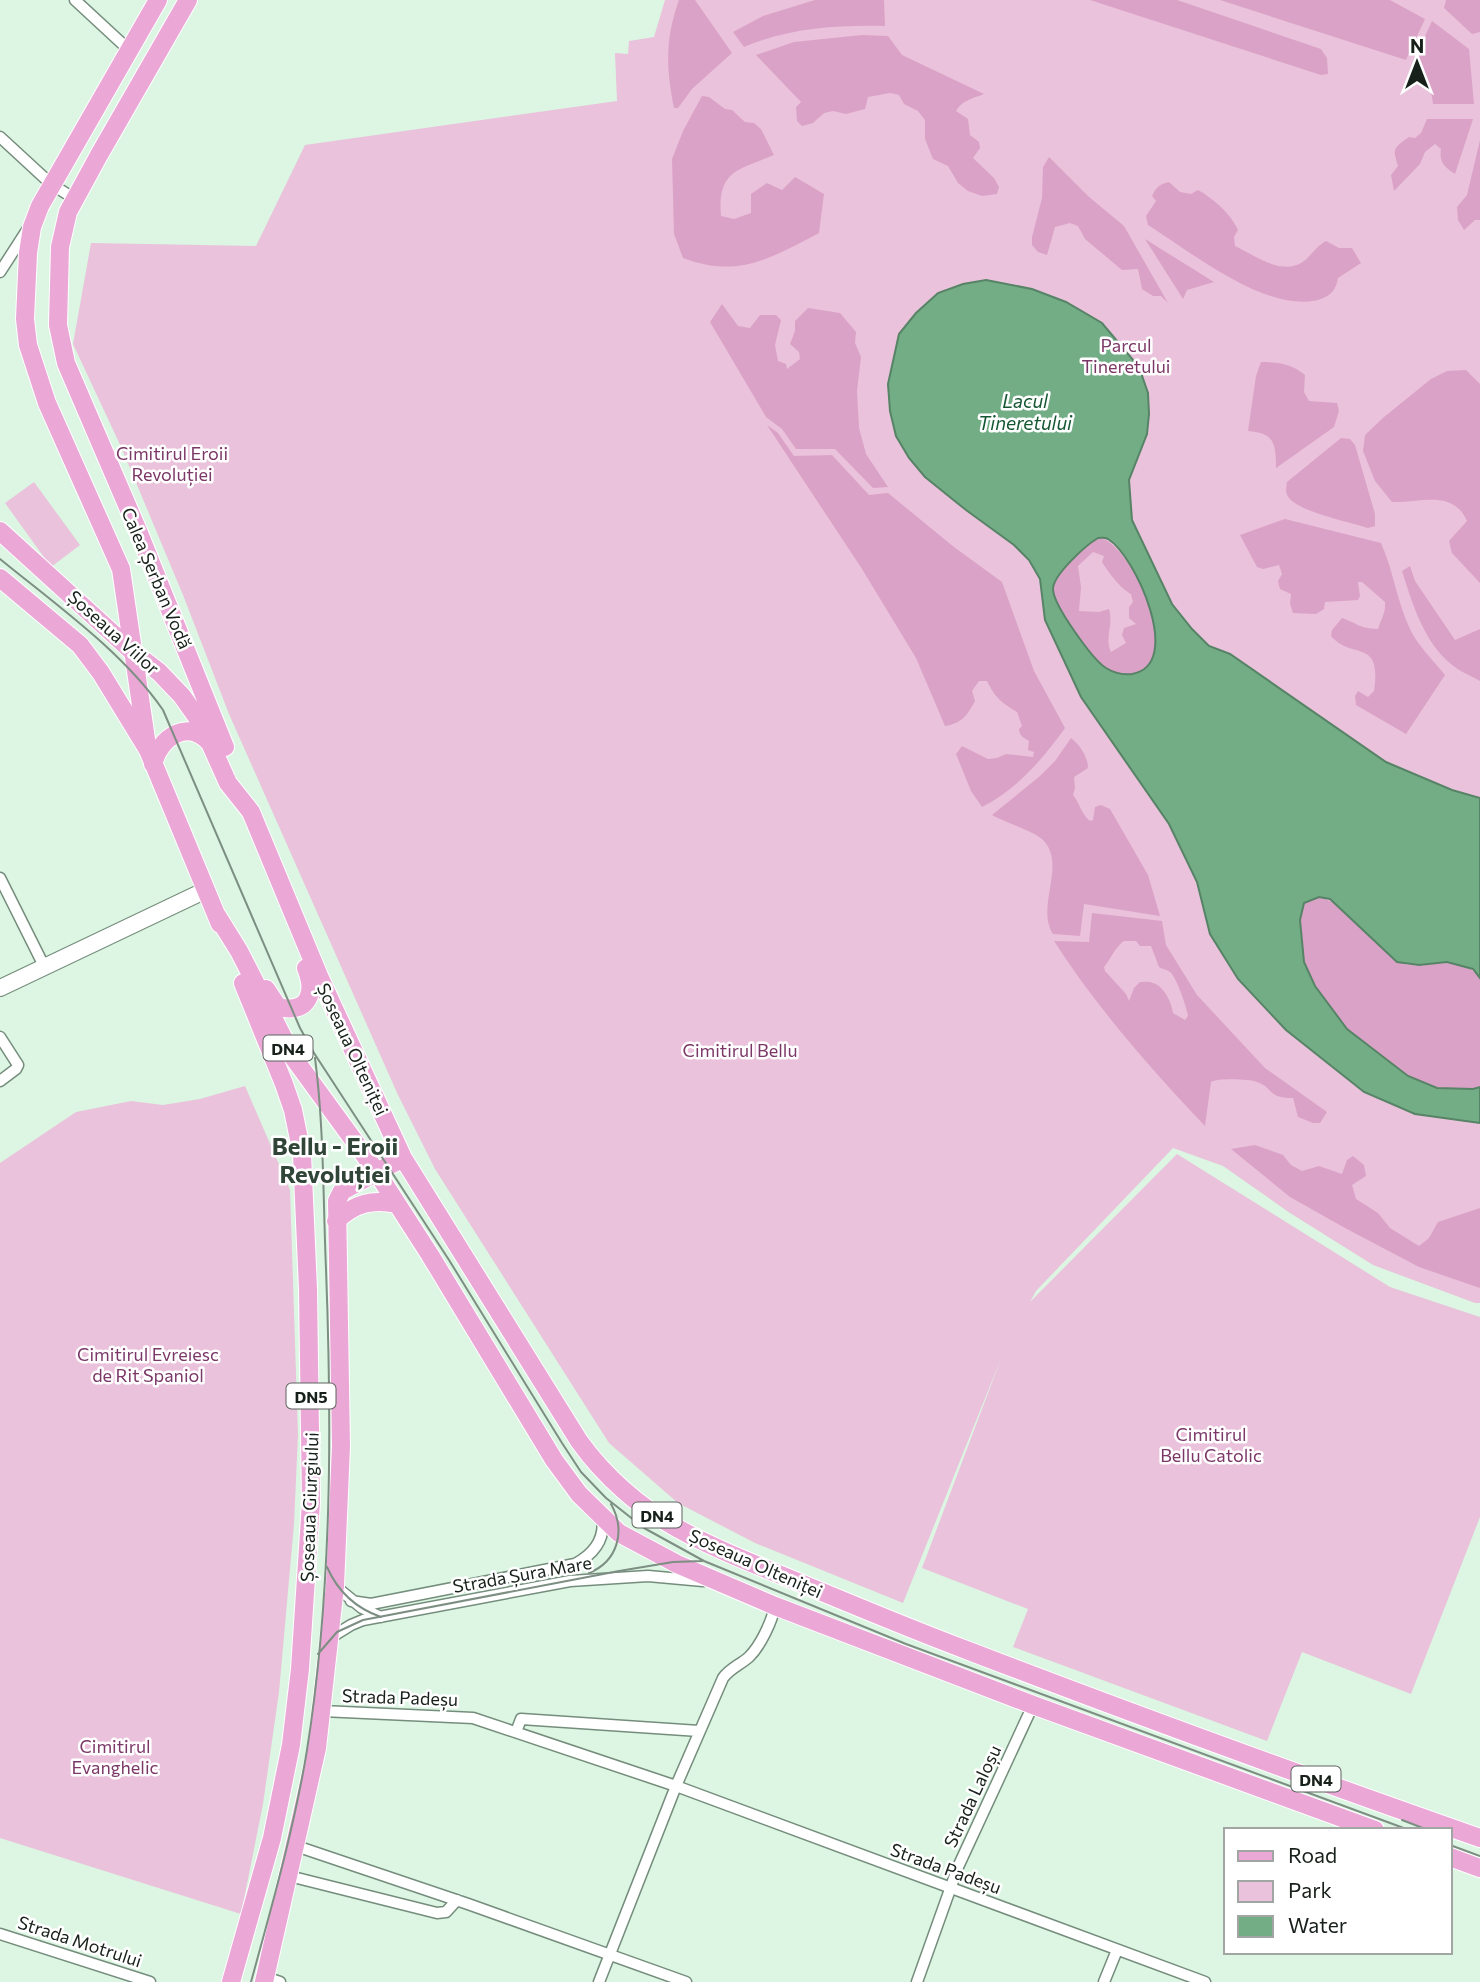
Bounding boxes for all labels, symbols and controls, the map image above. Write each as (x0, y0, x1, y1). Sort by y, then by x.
north arrow (1382, 28, 1452, 98)
text: N (1410, 34, 1424, 57)
park label: Parcul Tineretului (1082, 334, 1170, 377)
water label: Lacul Tineretului (978, 389, 1073, 434)
park label: Cimitirul Eroii Revoluției (116, 442, 228, 486)
street label: Calea Șerban Vodă (116, 504, 197, 652)
street label: Șoseaua Viilor (63, 585, 164, 679)
street label: Șoseaua Olteniței (312, 979, 393, 1119)
road number: DN4 (264, 1036, 312, 1060)
park label: Cimitirul Bellu (683, 1039, 797, 1061)
district label: Bellu - Eroii Revoluției (272, 1131, 398, 1190)
park label: Cimitirul Evreiesc de Rit Spaniol (77, 1343, 219, 1386)
road number: DN5 (286, 1384, 336, 1408)
park label: Cimitirul Bellu Catolic (1160, 1423, 1262, 1466)
street label: Șoseaua Giurgiului (295, 1432, 324, 1582)
road number: DN4 (632, 1502, 682, 1527)
street label: Șoseaua Olteniței (686, 1524, 826, 1603)
street label: Strada Șura Mare (451, 1551, 593, 1598)
street label: Strada Padeșu (341, 1684, 458, 1711)
park label: Cimitirul Evanghelic (72, 1735, 159, 1778)
street label: Strada Laloșu (939, 1741, 1006, 1851)
road number: DN4 (1292, 1766, 1340, 1792)
legend (1224, 1828, 1452, 1954)
street label: Strada Padeșu (887, 1838, 1004, 1899)
text: Road (1288, 1842, 1337, 1867)
text: Park (1288, 1877, 1332, 1902)
street label: Strada Motrului (15, 1911, 145, 1971)
text: Water (1288, 1912, 1347, 1937)

